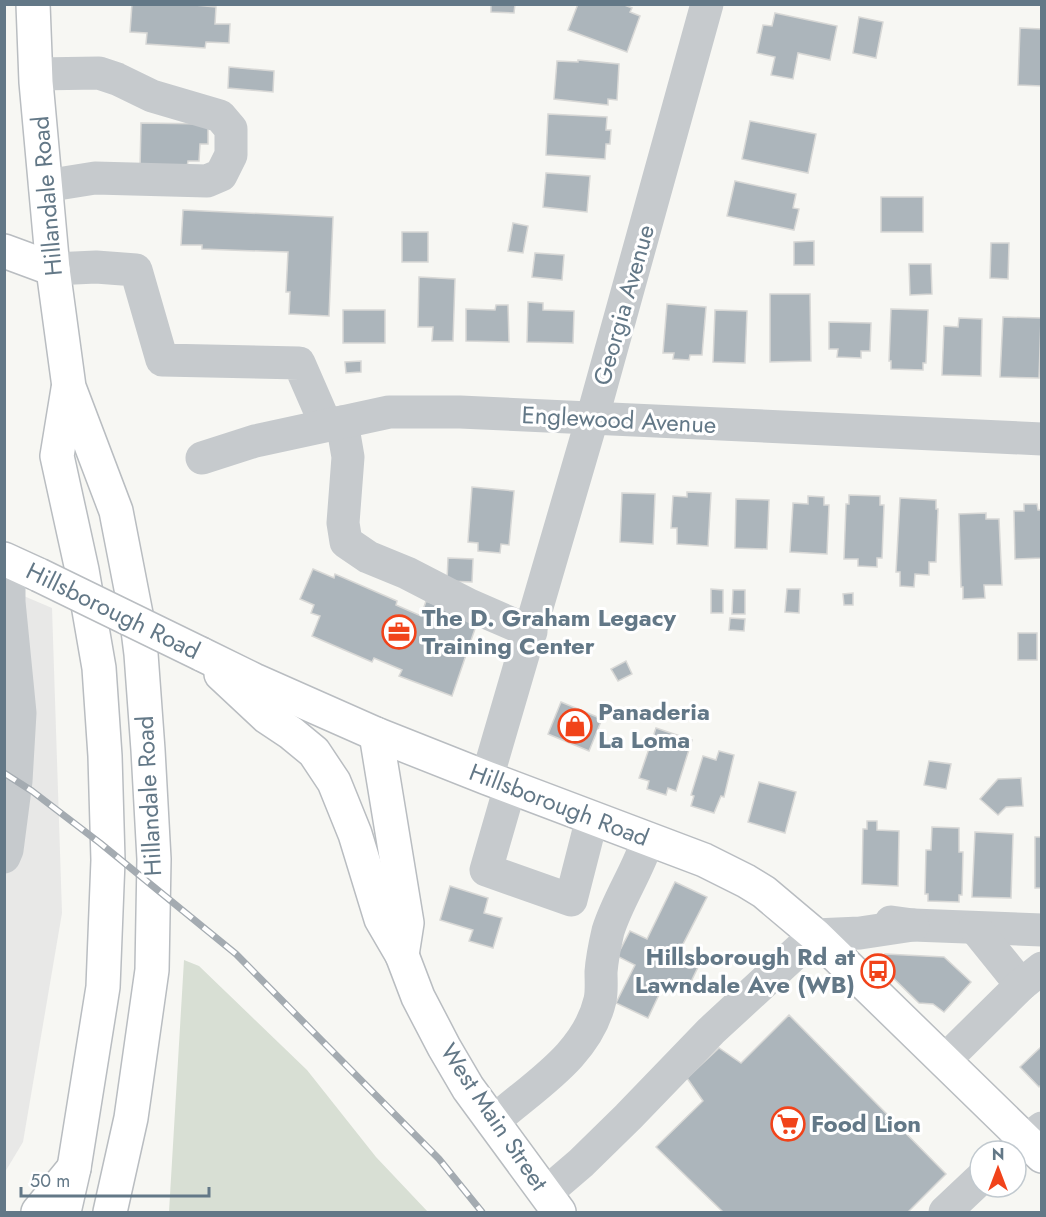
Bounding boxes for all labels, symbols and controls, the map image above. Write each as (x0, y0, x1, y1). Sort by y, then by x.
street label: Hillandale Road (22, 114, 71, 278)
street label: Georgia Avenue (584, 221, 663, 389)
street label: Englewood Avenue (521, 397, 717, 442)
street label: Hillsborough Road (20, 553, 206, 668)
place label: The D. Graham Legacy Training Center (422, 600, 677, 663)
office icon: The D. Graham Legacy Training Center (381, 614, 417, 650)
place label: Panaderia La Loma (598, 694, 710, 757)
shop icon: Panaderia La Loma (557, 708, 593, 744)
street label: Hillandale Road (127, 715, 170, 877)
street label: Hillsborough Road (464, 754, 654, 855)
place label: Hillsborough Rd at Lawndale Ave (WB) (635, 939, 855, 1002)
bus stop icon: Hillsborough Rd at Lawndale Ave (WB) (860, 953, 896, 989)
street label: West Main Street (432, 1036, 557, 1198)
supermarket icon: Food Lion (770, 1106, 806, 1142)
place label: Food Lion (811, 1106, 921, 1141)
north arrow (968, 1139, 1028, 1199)
text: N (992, 1143, 1004, 1166)
scale bar (21, 1160, 208, 1198)
text: 50 m (30, 1168, 70, 1194)

